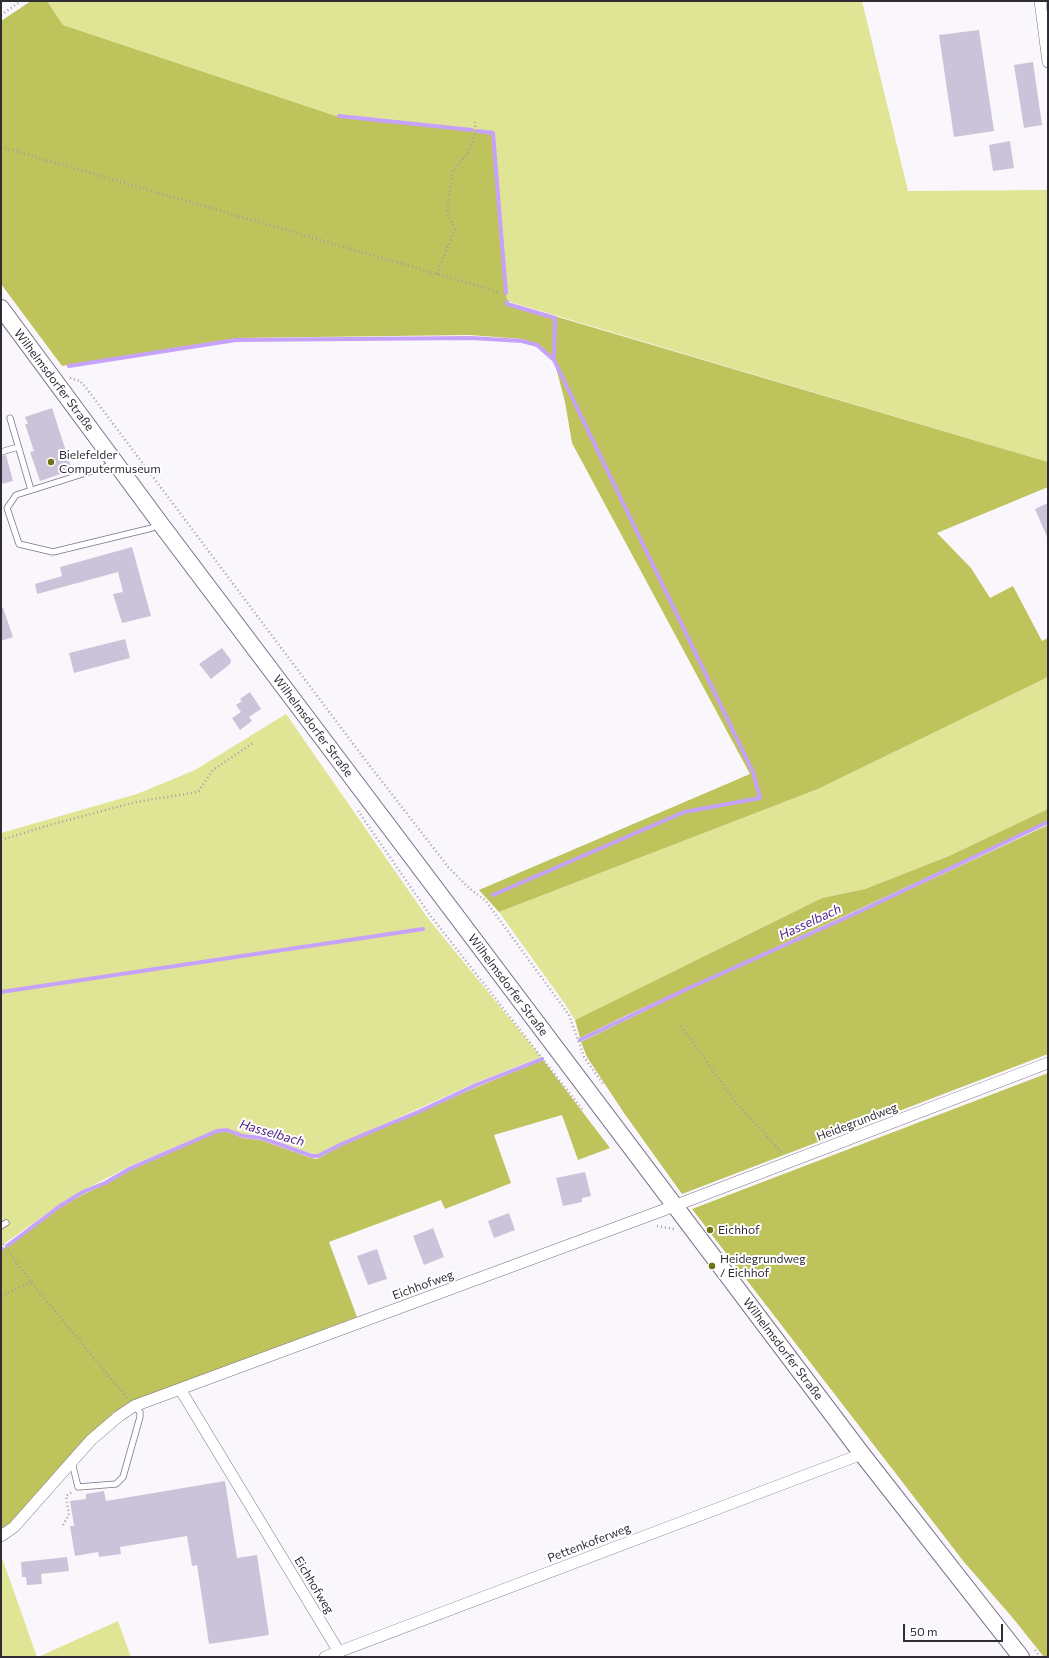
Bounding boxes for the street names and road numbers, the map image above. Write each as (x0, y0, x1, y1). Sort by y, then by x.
street label: Wilhelmsdorfer Straße (11, 326, 97, 434)
street label: Wilhelmsdorfer Straße (270, 672, 356, 780)
street label: Wilhelmsdorfer Straße (465, 931, 551, 1039)
street label: Heidegrundweg (814, 1100, 900, 1144)
street label: Eichhofweg (390, 1267, 456, 1303)
street label: Wilhelmsdorfer Straße (740, 1295, 826, 1403)
street label: Pettenkoferweg (546, 1521, 632, 1565)
street label: Eichhofweg (291, 1554, 337, 1616)

